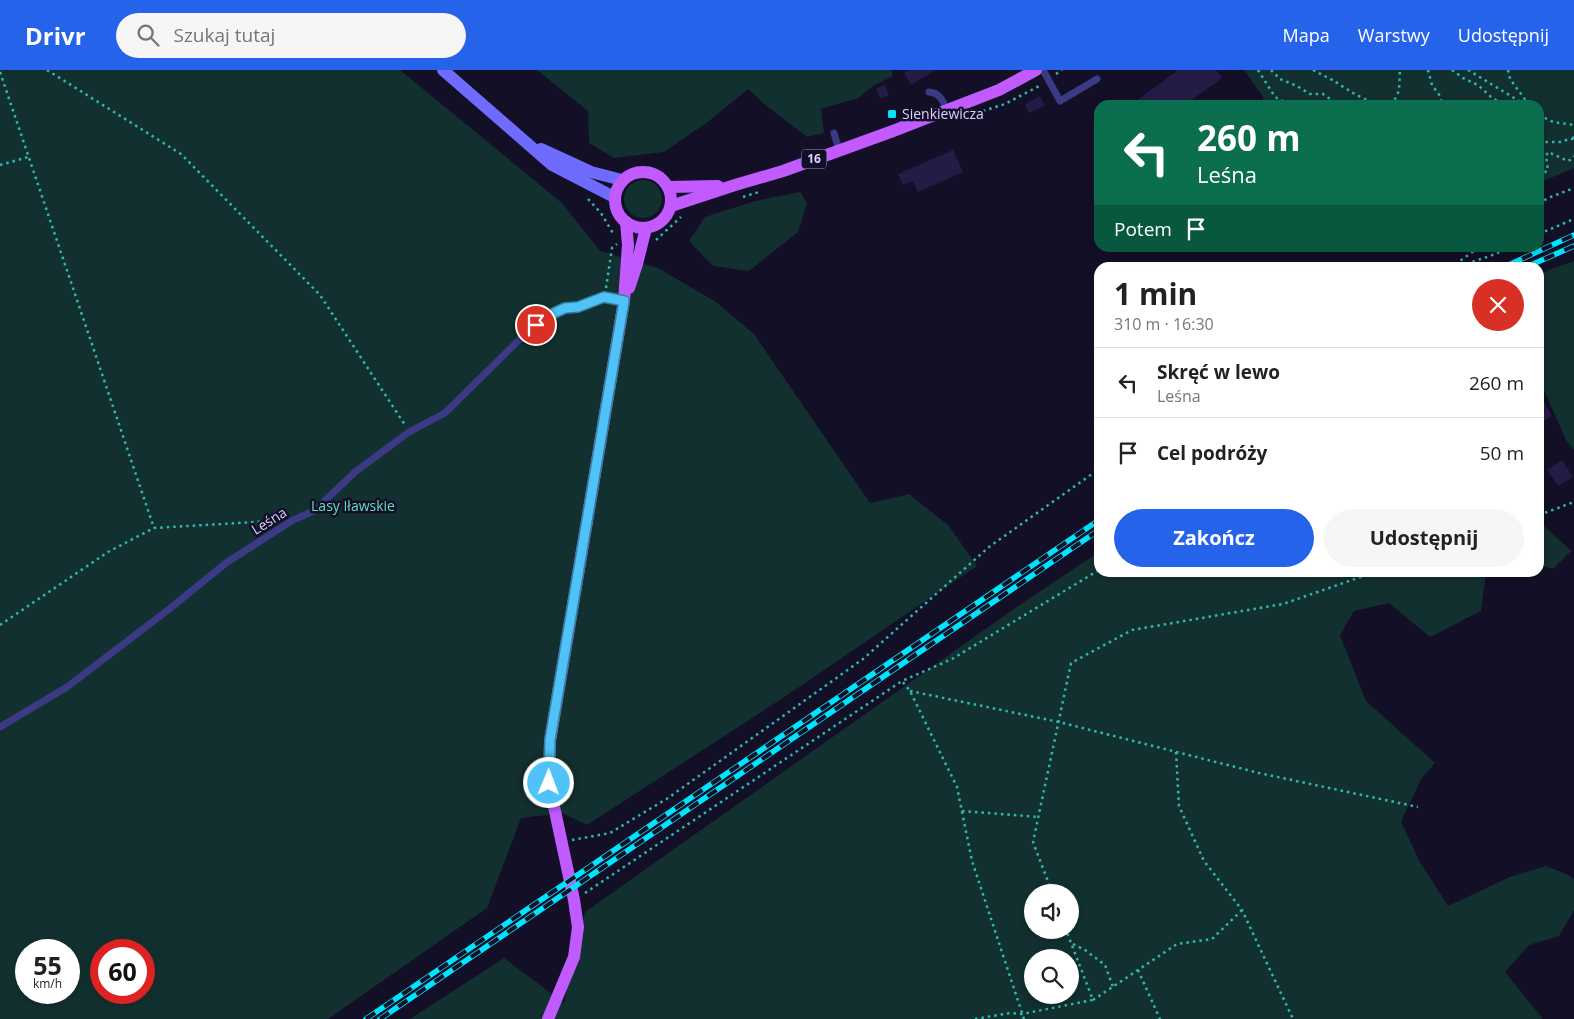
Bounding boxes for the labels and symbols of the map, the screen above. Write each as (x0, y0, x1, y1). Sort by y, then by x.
place label: Sienkiewicza (902, 104, 984, 123)
marker: Sienkiewicza (886, 108, 898, 120)
road number: 16 (802, 150, 826, 168)
pin (515, 304, 557, 346)
park label: Lasy Iławskie (311, 496, 395, 515)
street label: Leśna (247, 502, 290, 539)
position arrow (522, 756, 574, 808)
speed limit sign: 60 (90, 939, 155, 1004)

